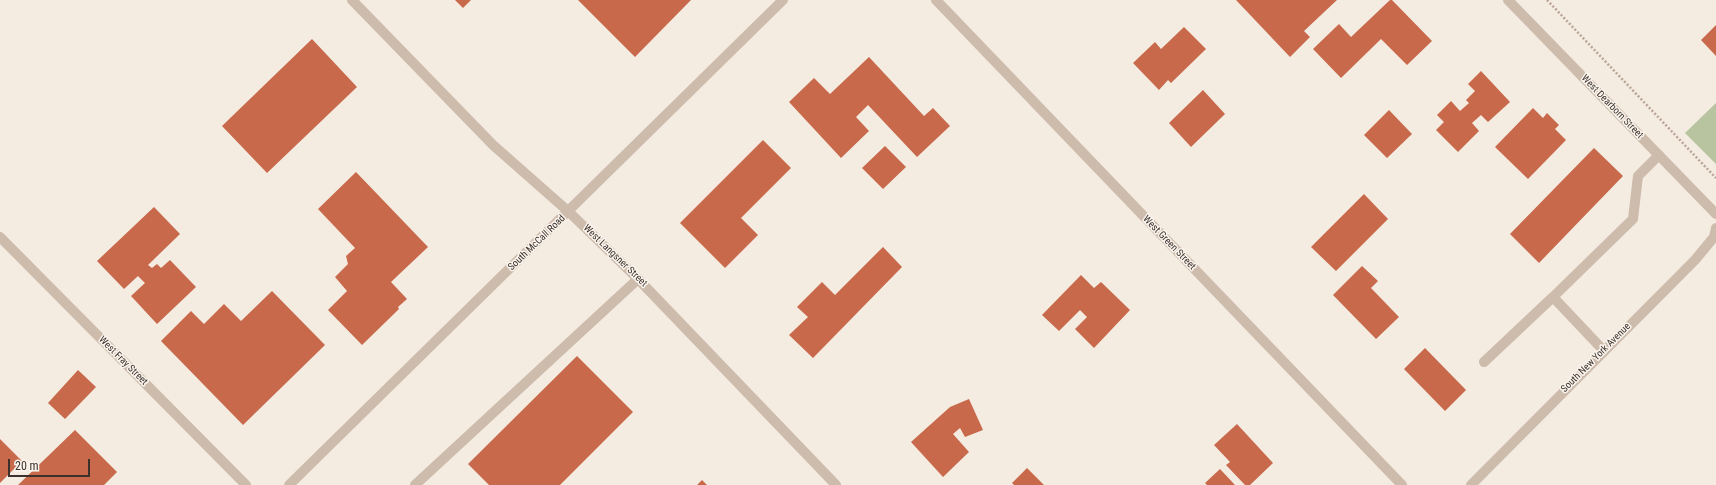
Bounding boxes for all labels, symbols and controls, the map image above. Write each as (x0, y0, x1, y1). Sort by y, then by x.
street label: West Dearborn Street (1579, 73, 1645, 141)
street label: South McCall Road (506, 213, 568, 273)
street label: West Green Street (1140, 213, 1198, 273)
street label: West Langsner Street (581, 222, 649, 290)
street label: South New York Avenue (1559, 321, 1633, 395)
street label: West Fray Street (96, 334, 150, 388)
scale bar (10, 451, 92, 477)
text: 20 m (15, 459, 39, 473)

